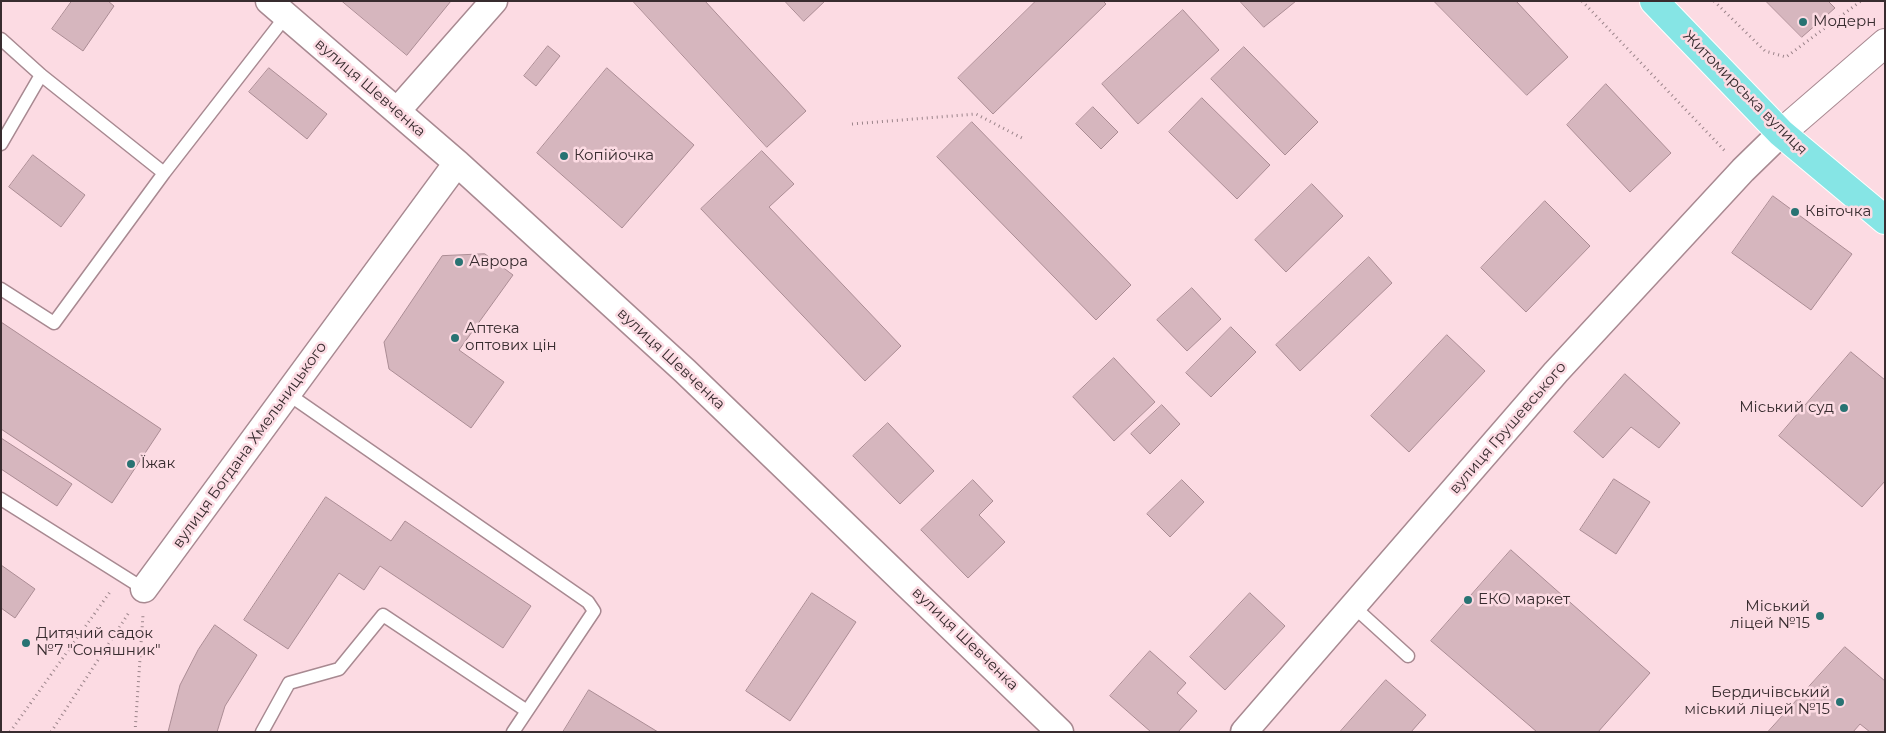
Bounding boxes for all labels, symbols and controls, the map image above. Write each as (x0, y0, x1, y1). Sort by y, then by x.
place label: Модерн (1813, 13, 1876, 31)
marker: Модерн (1797, 16, 1809, 28)
street label: Житомирська вулиця (1679, 27, 1811, 159)
street label: вулиця Шевченка (311, 35, 429, 141)
place label: Копійочка (574, 147, 654, 165)
marker: Копійочка (558, 150, 570, 162)
place label: Квіточка (1805, 203, 1871, 221)
marker: Квіточка (1789, 206, 1801, 218)
place label: Аврора (469, 253, 528, 271)
marker: Аврора (453, 256, 465, 268)
street label: вулиця Шевченка (613, 304, 729, 414)
place label: Аптека оптових цін (465, 320, 557, 355)
marker: Аптека оптових цін (449, 332, 461, 344)
street label: вулиця Богдана Хмельницького (169, 338, 331, 552)
street label: вулиця Грушевського (1446, 358, 1570, 498)
place label: Міський суд (1739, 399, 1834, 417)
marker: Міський суд (1838, 402, 1850, 414)
place label: Їжак (141, 455, 175, 473)
marker: Їжак (125, 458, 137, 470)
street label: вулиця Шевченка (908, 584, 1022, 694)
place label: ЕКО маркет (1478, 591, 1570, 609)
marker: ЕКО маркет (1462, 594, 1474, 606)
place label: Міський ліцей №15 (1730, 598, 1810, 633)
marker: Міський ліцей №15 (1814, 610, 1826, 622)
place label: Дитячий садок №7 "Соняшник" (36, 625, 161, 660)
marker: Дитячий садок №7 "Соняшник" (20, 637, 32, 649)
place label: Бердичівський міський ліцей №15 (1684, 684, 1830, 719)
marker: Бердичівський міський ліцей №15 (1834, 696, 1846, 708)

